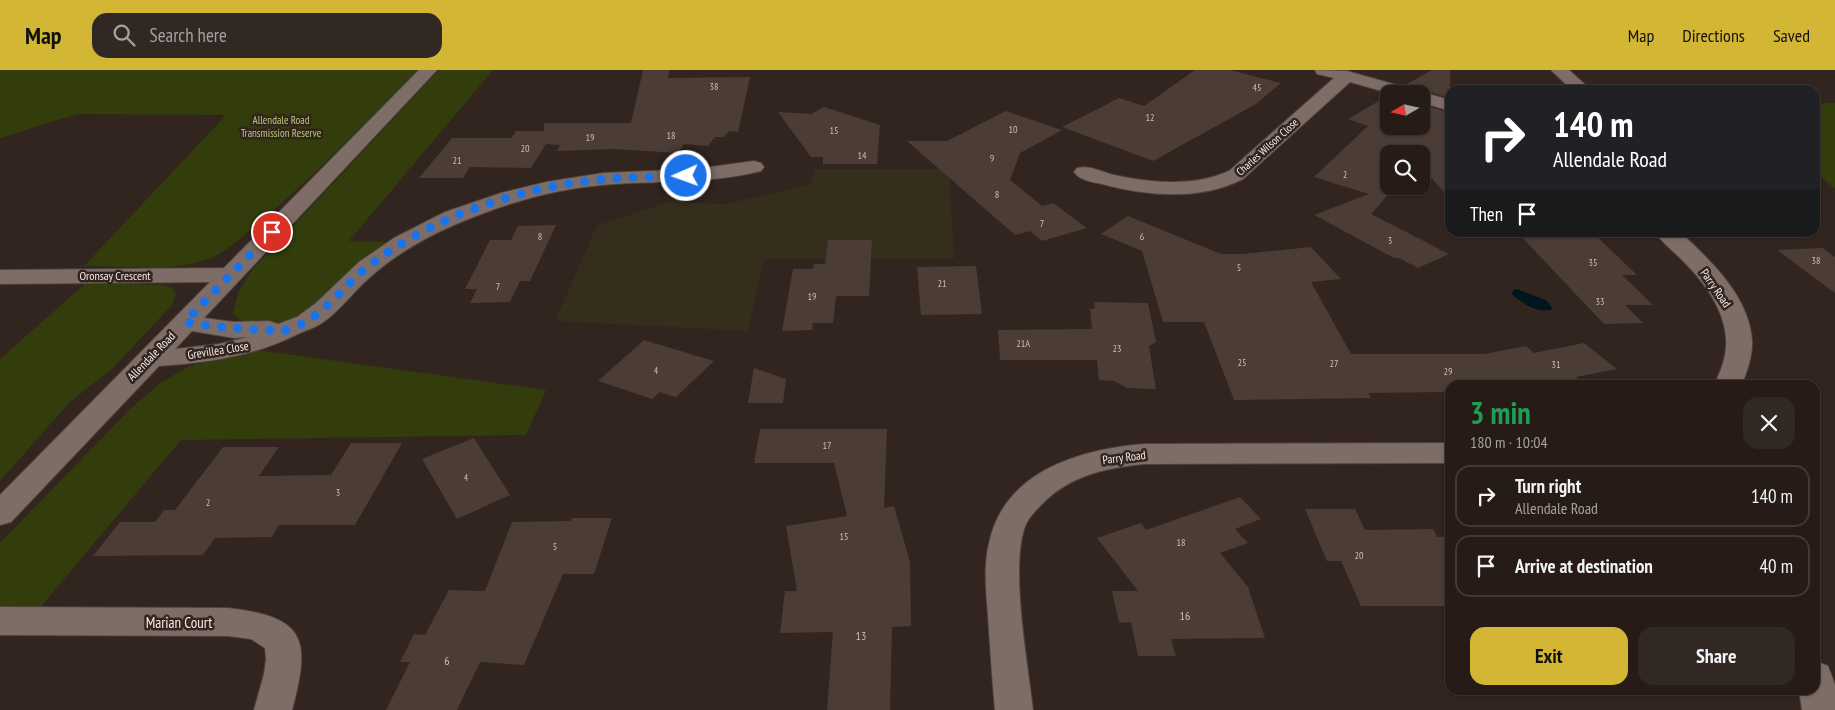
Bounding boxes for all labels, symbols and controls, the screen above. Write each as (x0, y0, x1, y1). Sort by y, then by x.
search box (92, 13, 442, 58)
text: Map (25, 20, 62, 51)
icon: search (110, 21, 138, 49)
text: Search here (150, 23, 227, 47)
text: Map (1628, 24, 1654, 47)
text: Directions (1682, 24, 1745, 47)
text: Saved (1773, 24, 1810, 47)
house number: 38 (710, 80, 719, 93)
house number: 45 (1253, 81, 1262, 94)
north arrow (1380, 85, 1430, 135)
map controls (1380, 85, 1430, 195)
text: 140 m (1553, 101, 1634, 147)
icon: right (1470, 105, 1535, 170)
house number: 12 (1146, 111, 1155, 124)
park label: Allendale Road Transmission Reserve (241, 113, 322, 140)
street label: Charles Wilson Close (1233, 115, 1301, 179)
house number: 10 (1009, 123, 1018, 136)
house number: 15 (830, 124, 839, 137)
house number: 18 (667, 129, 676, 142)
house number: 19 (586, 131, 595, 144)
house number: 20 (521, 142, 530, 155)
button: search (1380, 145, 1430, 195)
text: Allendale Road (1553, 145, 1667, 173)
position arrow (659, 149, 711, 201)
house number: 14 (858, 149, 867, 162)
house number: 9 (990, 152, 994, 165)
house number: 21 (453, 154, 462, 167)
house number: 2 (1343, 168, 1347, 181)
house number: 8 (995, 188, 999, 201)
icon: arrive (1513, 200, 1541, 228)
text: Then (1470, 202, 1503, 226)
pin (251, 211, 293, 253)
house number: 7 (1040, 217, 1044, 230)
icon: arrive (258, 218, 286, 246)
house number: 8 (538, 230, 542, 243)
house number: 6 (1140, 230, 1145, 243)
house number: 3 (1388, 234, 1392, 247)
house number: 38 (1812, 254, 1821, 267)
house number: 35 (1589, 256, 1598, 269)
house number: 5 (1237, 261, 1241, 274)
street label: Parry Road (1697, 266, 1735, 310)
street label: Oronsay Crescent (79, 268, 151, 283)
house number: 21 (938, 277, 947, 290)
house number: 7 (496, 280, 500, 293)
house number: 19 (808, 290, 817, 303)
house number: 33 (1596, 295, 1605, 308)
street label: Allendale Road (124, 328, 178, 384)
house number: 21A (1016, 337, 1030, 350)
street label: Grevillea Close (186, 338, 250, 362)
house number: 23 (1113, 342, 1122, 355)
house number: 25 (1238, 356, 1247, 369)
house number: 27 (1330, 357, 1339, 370)
house number: 31 (1552, 358, 1561, 371)
house number: 4 (654, 364, 659, 377)
house number: 29 (1444, 365, 1453, 378)
text: 3 min (1470, 393, 1531, 432)
button: close (1743, 397, 1795, 449)
text: 180 m · 10:04 (1470, 432, 1548, 452)
house number: 17 (823, 439, 832, 452)
street label: Parry Road (1101, 447, 1147, 467)
house number: 4 (464, 471, 469, 484)
text: Turn right (1515, 474, 1581, 498)
icon: right (1472, 482, 1500, 510)
text: 140 m (1751, 484, 1793, 508)
house number: 3 (336, 486, 340, 499)
house number: 2 (206, 496, 210, 509)
text: Allendale Road (1515, 498, 1598, 518)
house number: 15 (840, 530, 849, 543)
house number: 18 (1177, 536, 1186, 549)
house number: 5 (553, 540, 557, 553)
house number: 20 (1355, 549, 1364, 562)
icon: arrive (1472, 552, 1500, 580)
text: Arrive at destination (1515, 554, 1653, 578)
text: 40 m (1760, 554, 1793, 578)
house number: 16 (1180, 608, 1190, 623)
street label: Marian Court (146, 613, 212, 632)
button: Exit (1470, 627, 1628, 685)
button: Share (1638, 627, 1795, 685)
house number: 13 (856, 628, 866, 643)
house number: 6 (444, 653, 450, 668)

